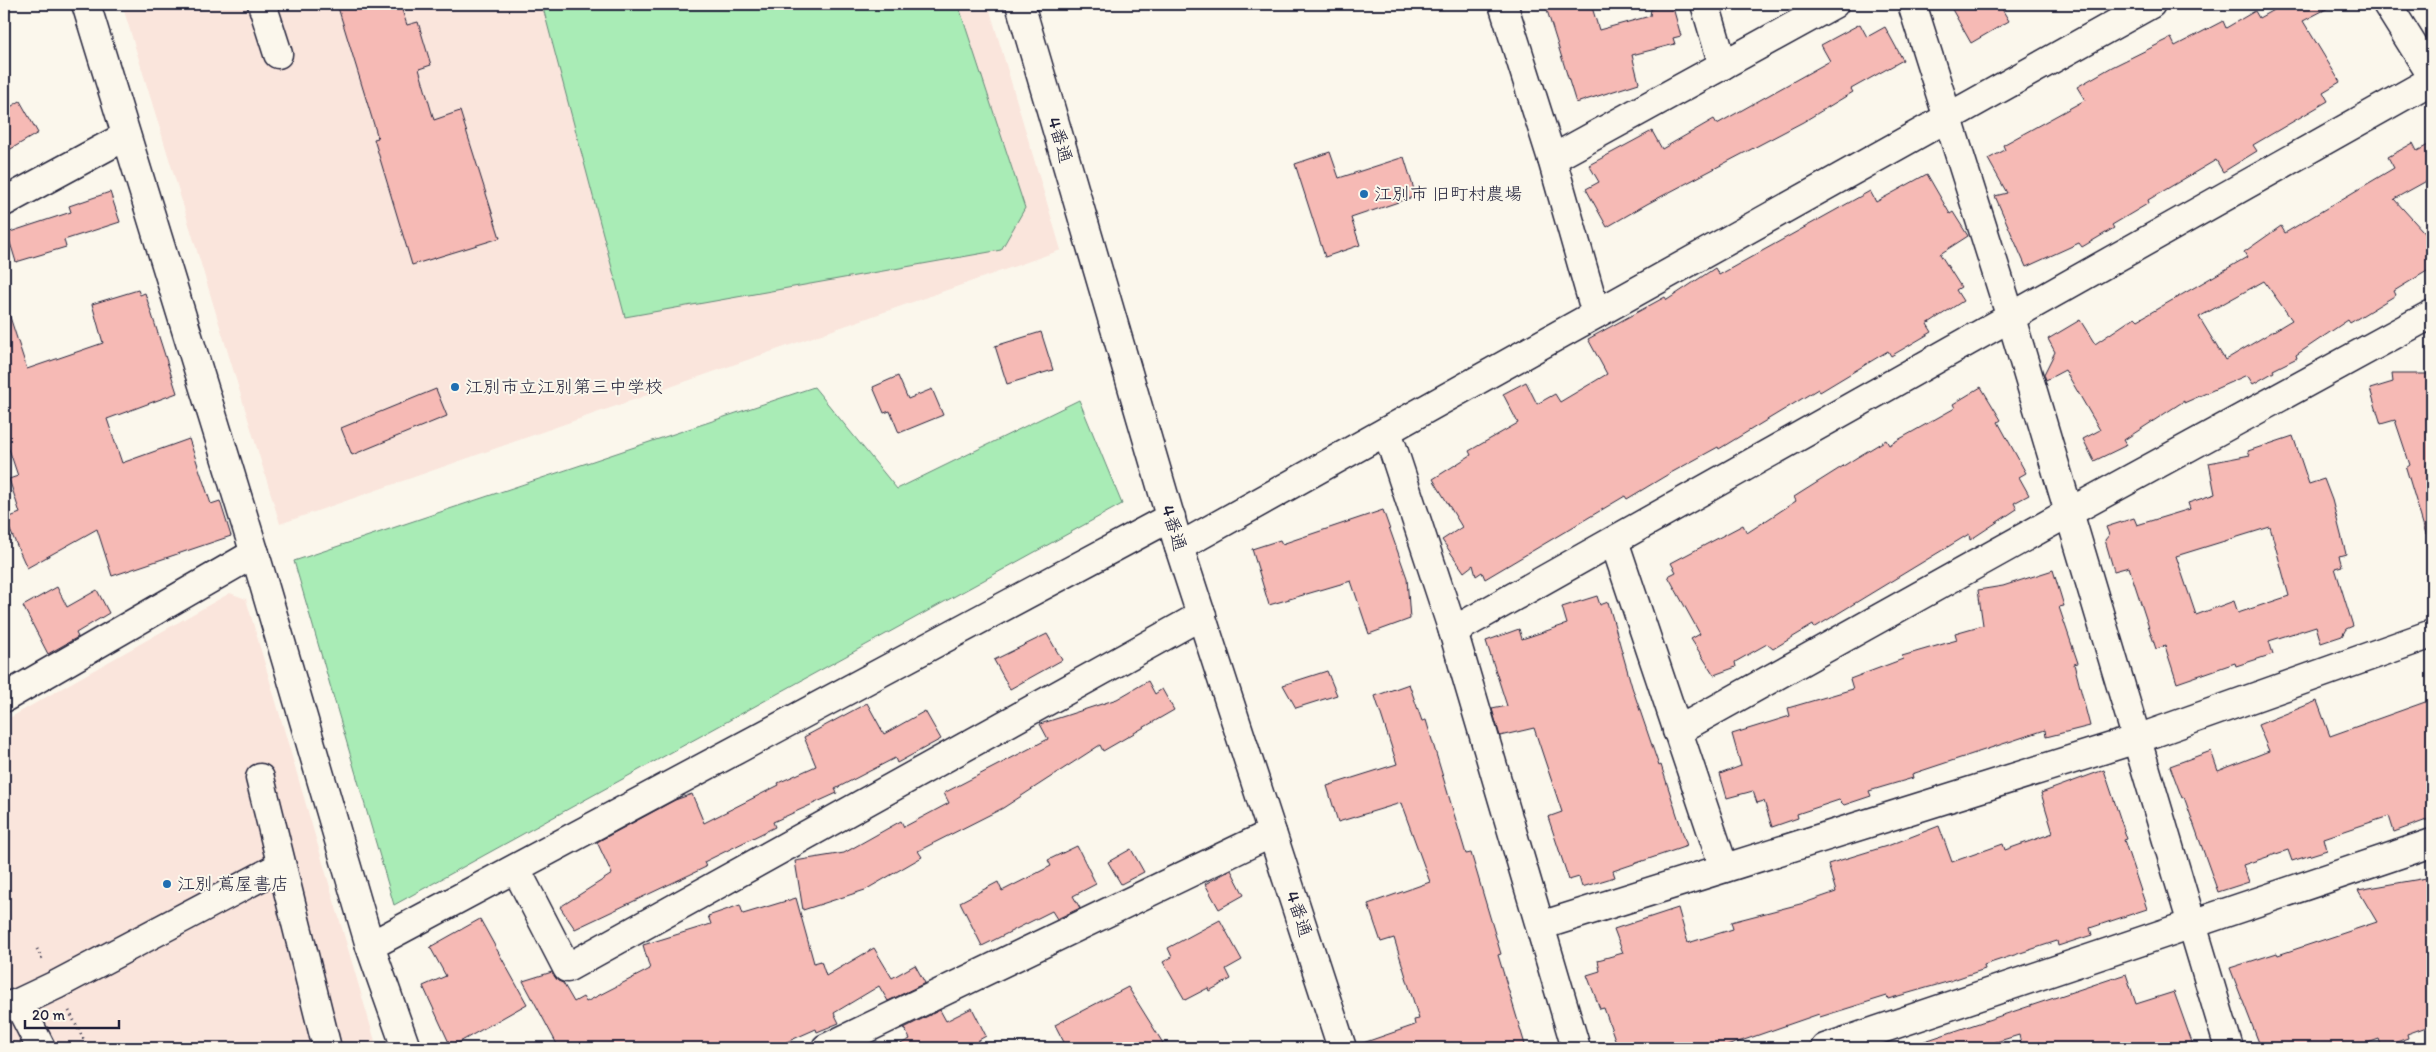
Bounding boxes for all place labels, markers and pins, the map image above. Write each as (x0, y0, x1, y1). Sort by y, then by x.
place label: 江別市 旧町村農場 (1374, 183, 1522, 205)
marker: 江別市 旧町村農場 (1358, 188, 1370, 200)
place label: 江別市立江別第三中学校 (465, 376, 663, 398)
marker: 江別市立江別第三中学校 (449, 381, 461, 393)
place label: 江別 蔦屋書店 (177, 873, 289, 895)
marker: 江別 蔦屋書店 (161, 878, 173, 890)

